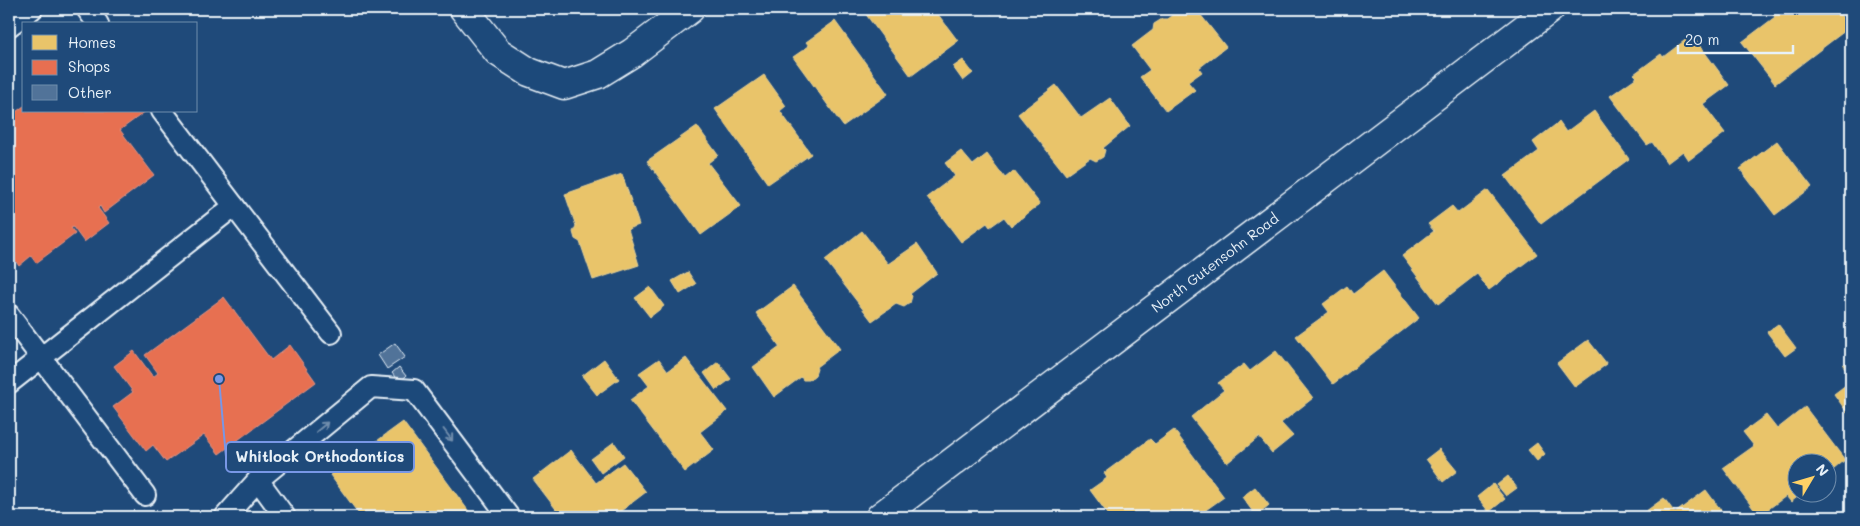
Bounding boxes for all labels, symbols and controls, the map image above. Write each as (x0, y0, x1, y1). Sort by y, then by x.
legend (22, 22, 198, 112)
scale bar (1678, 22, 1792, 54)
text: 20 m (1685, 29, 1719, 49)
text: Homes (68, 32, 116, 52)
text: Shops (68, 56, 110, 76)
text: Other (68, 82, 112, 102)
street label: North Gutensohn Road (1147, 208, 1282, 317)
one-way arrow (316, 421, 329, 433)
one-way arrow (443, 428, 453, 442)
callout: Whitlock Orthodontics (226, 442, 414, 472)
text: Whitlock Orthodontics (236, 446, 404, 466)
north arrow (1788, 454, 1838, 504)
text: N (1812, 460, 1833, 480)

